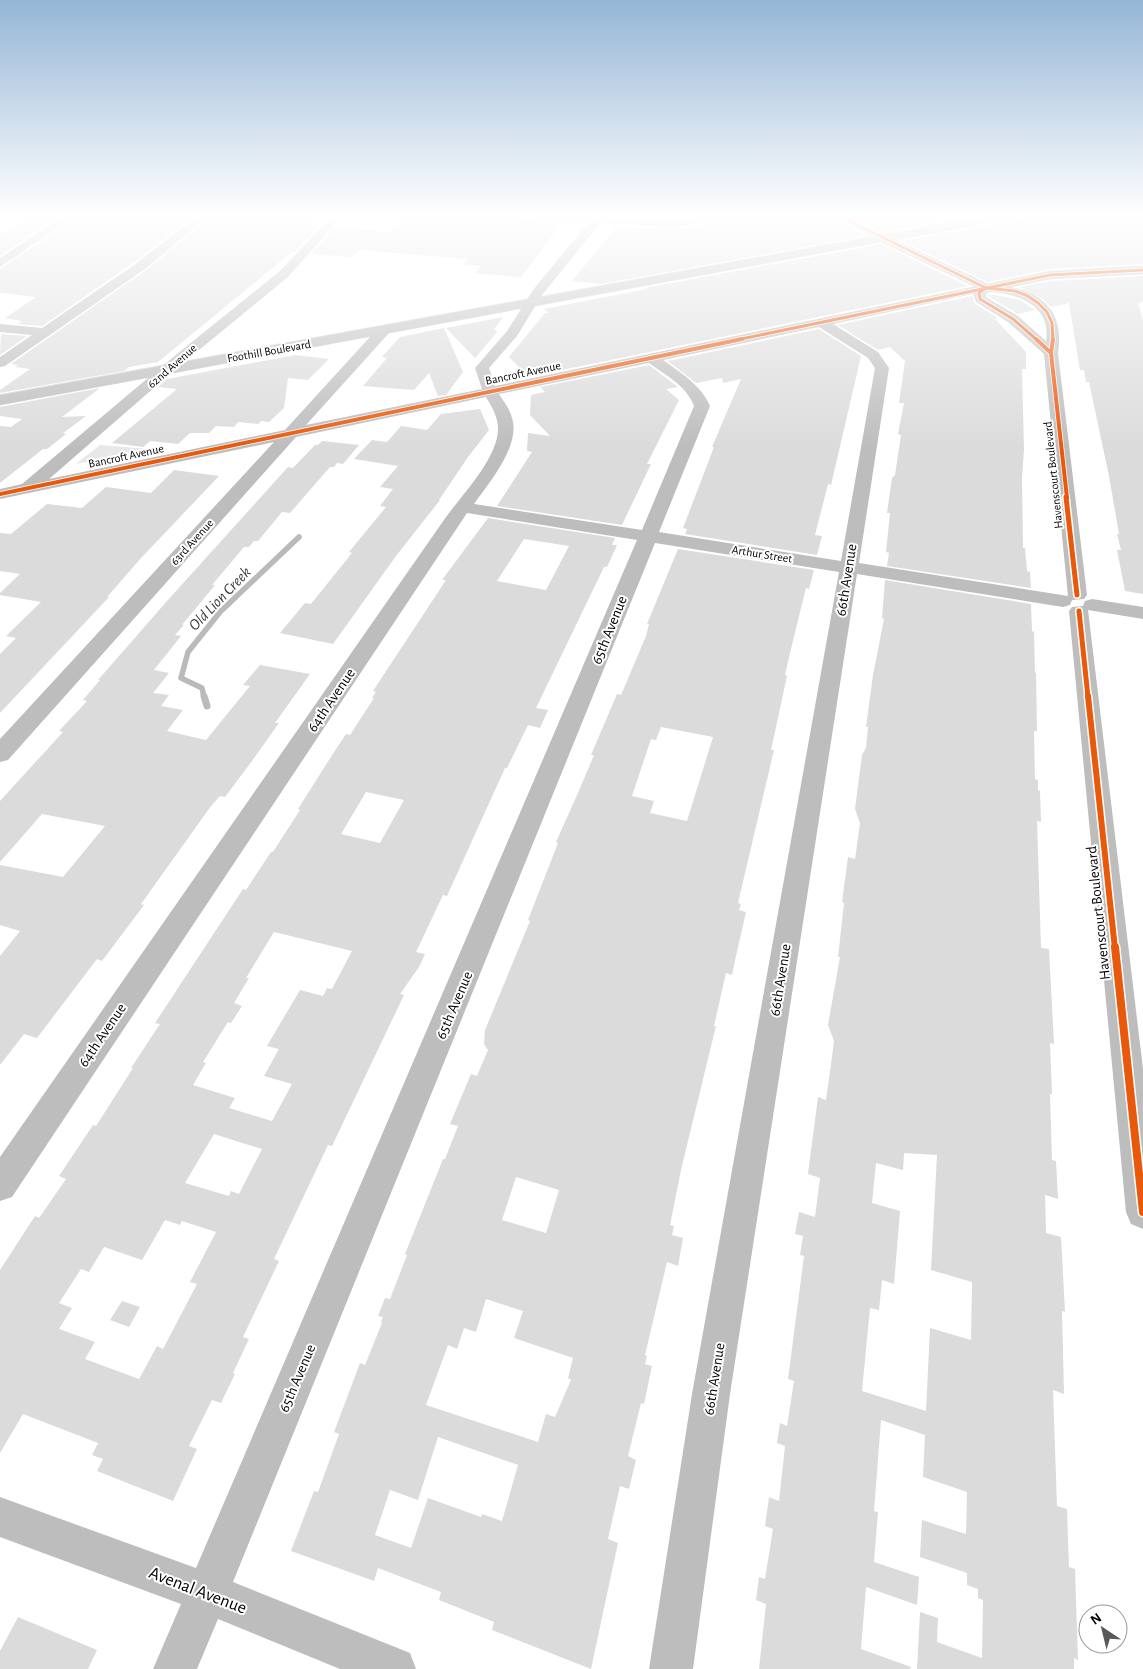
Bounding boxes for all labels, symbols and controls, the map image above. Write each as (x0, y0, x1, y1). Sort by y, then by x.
street label: Foothill Boulevard (226, 338, 312, 364)
street label: 62nd Avenue (145, 342, 199, 390)
street label: Bancroft Avenue (484, 359, 562, 387)
street label: Havenscourt Boulevard (1041, 421, 1065, 529)
street label: Bancroft Avenue (87, 442, 165, 470)
street label: 63rd Avenue (168, 517, 216, 567)
street label: Arthur Street (731, 543, 793, 565)
street label: 66th Avenue (833, 543, 860, 617)
water label: Old Lion Creek (186, 564, 254, 634)
street label: 65th Avenue (589, 594, 630, 666)
street label: 64th Avenue (305, 666, 358, 735)
street label: Havenscourt Boulevard (1084, 845, 1113, 981)
street label: 66th Avenue (767, 943, 794, 1017)
street label: 65th Avenue (433, 969, 475, 1041)
street label: 64th Avenue (76, 1001, 129, 1070)
street label: 65th Avenue (276, 1342, 318, 1414)
street label: 66th Avenue (701, 1342, 728, 1416)
street label: Avenal Avenue (146, 1564, 249, 1618)
north arrow (1078, 1604, 1128, 1654)
text: N (1088, 1611, 1104, 1628)

